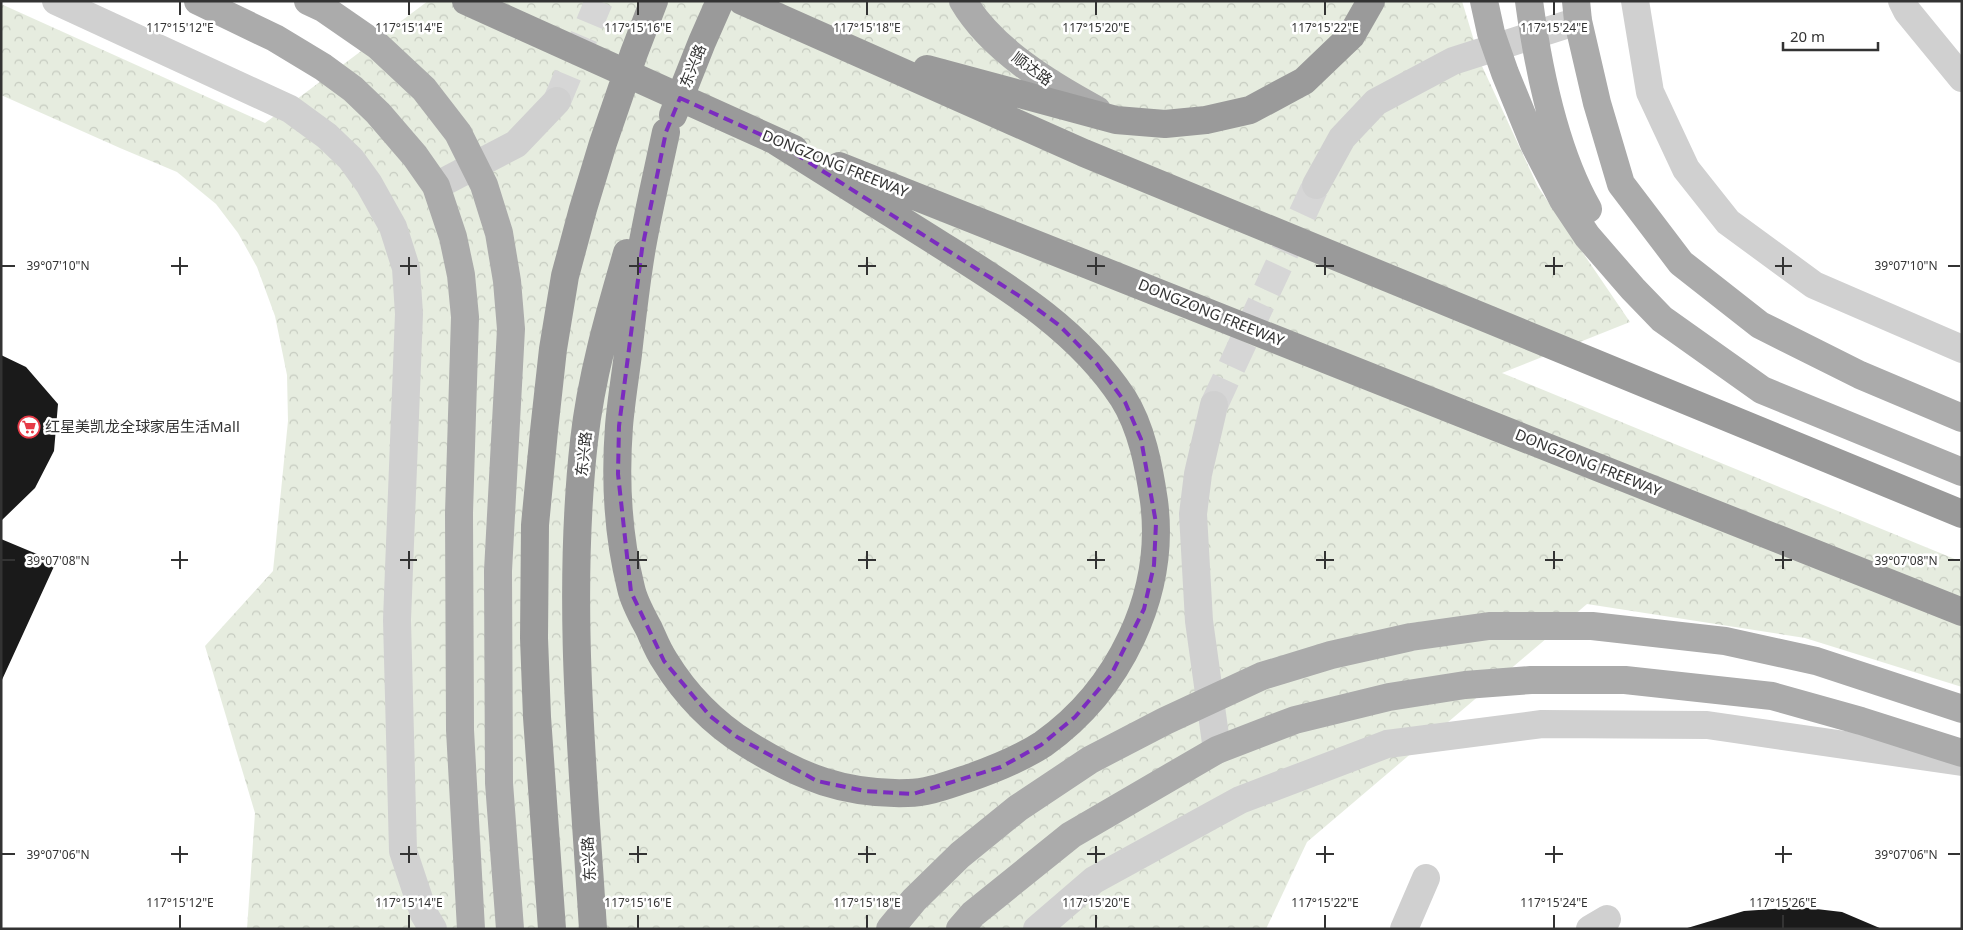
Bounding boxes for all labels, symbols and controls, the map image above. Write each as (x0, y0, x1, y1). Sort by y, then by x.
text: 117°15'12"E (146, 19, 214, 36)
text: 117°15'14"E (375, 19, 443, 36)
text: 117°15'16"E (604, 19, 672, 36)
text: 117°15'18"E (833, 19, 901, 36)
text: 117°15'20"E (1062, 19, 1130, 36)
text: 117°15'22"E (1291, 19, 1359, 36)
text: 117°15'24"E (1520, 19, 1588, 36)
scale bar (1783, 20, 1878, 52)
text: 20 m (1790, 26, 1825, 46)
street label: 东兴路 (674, 41, 710, 90)
street label: 顺达路 (1009, 47, 1057, 90)
street label: DONGZONG FREEWAY (759, 125, 912, 202)
text: 39°07'10"N (26, 257, 90, 274)
text: 39°07'10"N (1874, 257, 1938, 274)
street label: DONGZONG FREEWAY (1135, 274, 1288, 351)
supermarket icon: 红星美凯龙全球家居生活Mall (17, 415, 41, 439)
place label: 红星美凯龙全球家居生活Mall (45, 416, 240, 436)
street label: DONGZONG FREEWAY (1512, 424, 1665, 501)
street label: 东兴路 (571, 430, 595, 477)
text: 39°07'08"N (26, 552, 90, 569)
text: 39°07'08"N (1874, 552, 1938, 569)
street label: 东兴路 (577, 836, 599, 882)
text: 39°07'06"N (26, 846, 90, 863)
text: 39°07'06"N (1874, 846, 1938, 863)
text: 117°15'12"E (146, 894, 214, 911)
text: 117°15'14"E (375, 894, 443, 911)
text: 117°15'16"E (604, 894, 672, 911)
text: 117°15'18"E (833, 894, 901, 911)
text: 117°15'20"E (1062, 894, 1130, 911)
text: 117°15'22"E (1291, 894, 1359, 911)
text: 117°15'24"E (1520, 894, 1588, 911)
text: 117°15'26"E (1749, 894, 1817, 911)

